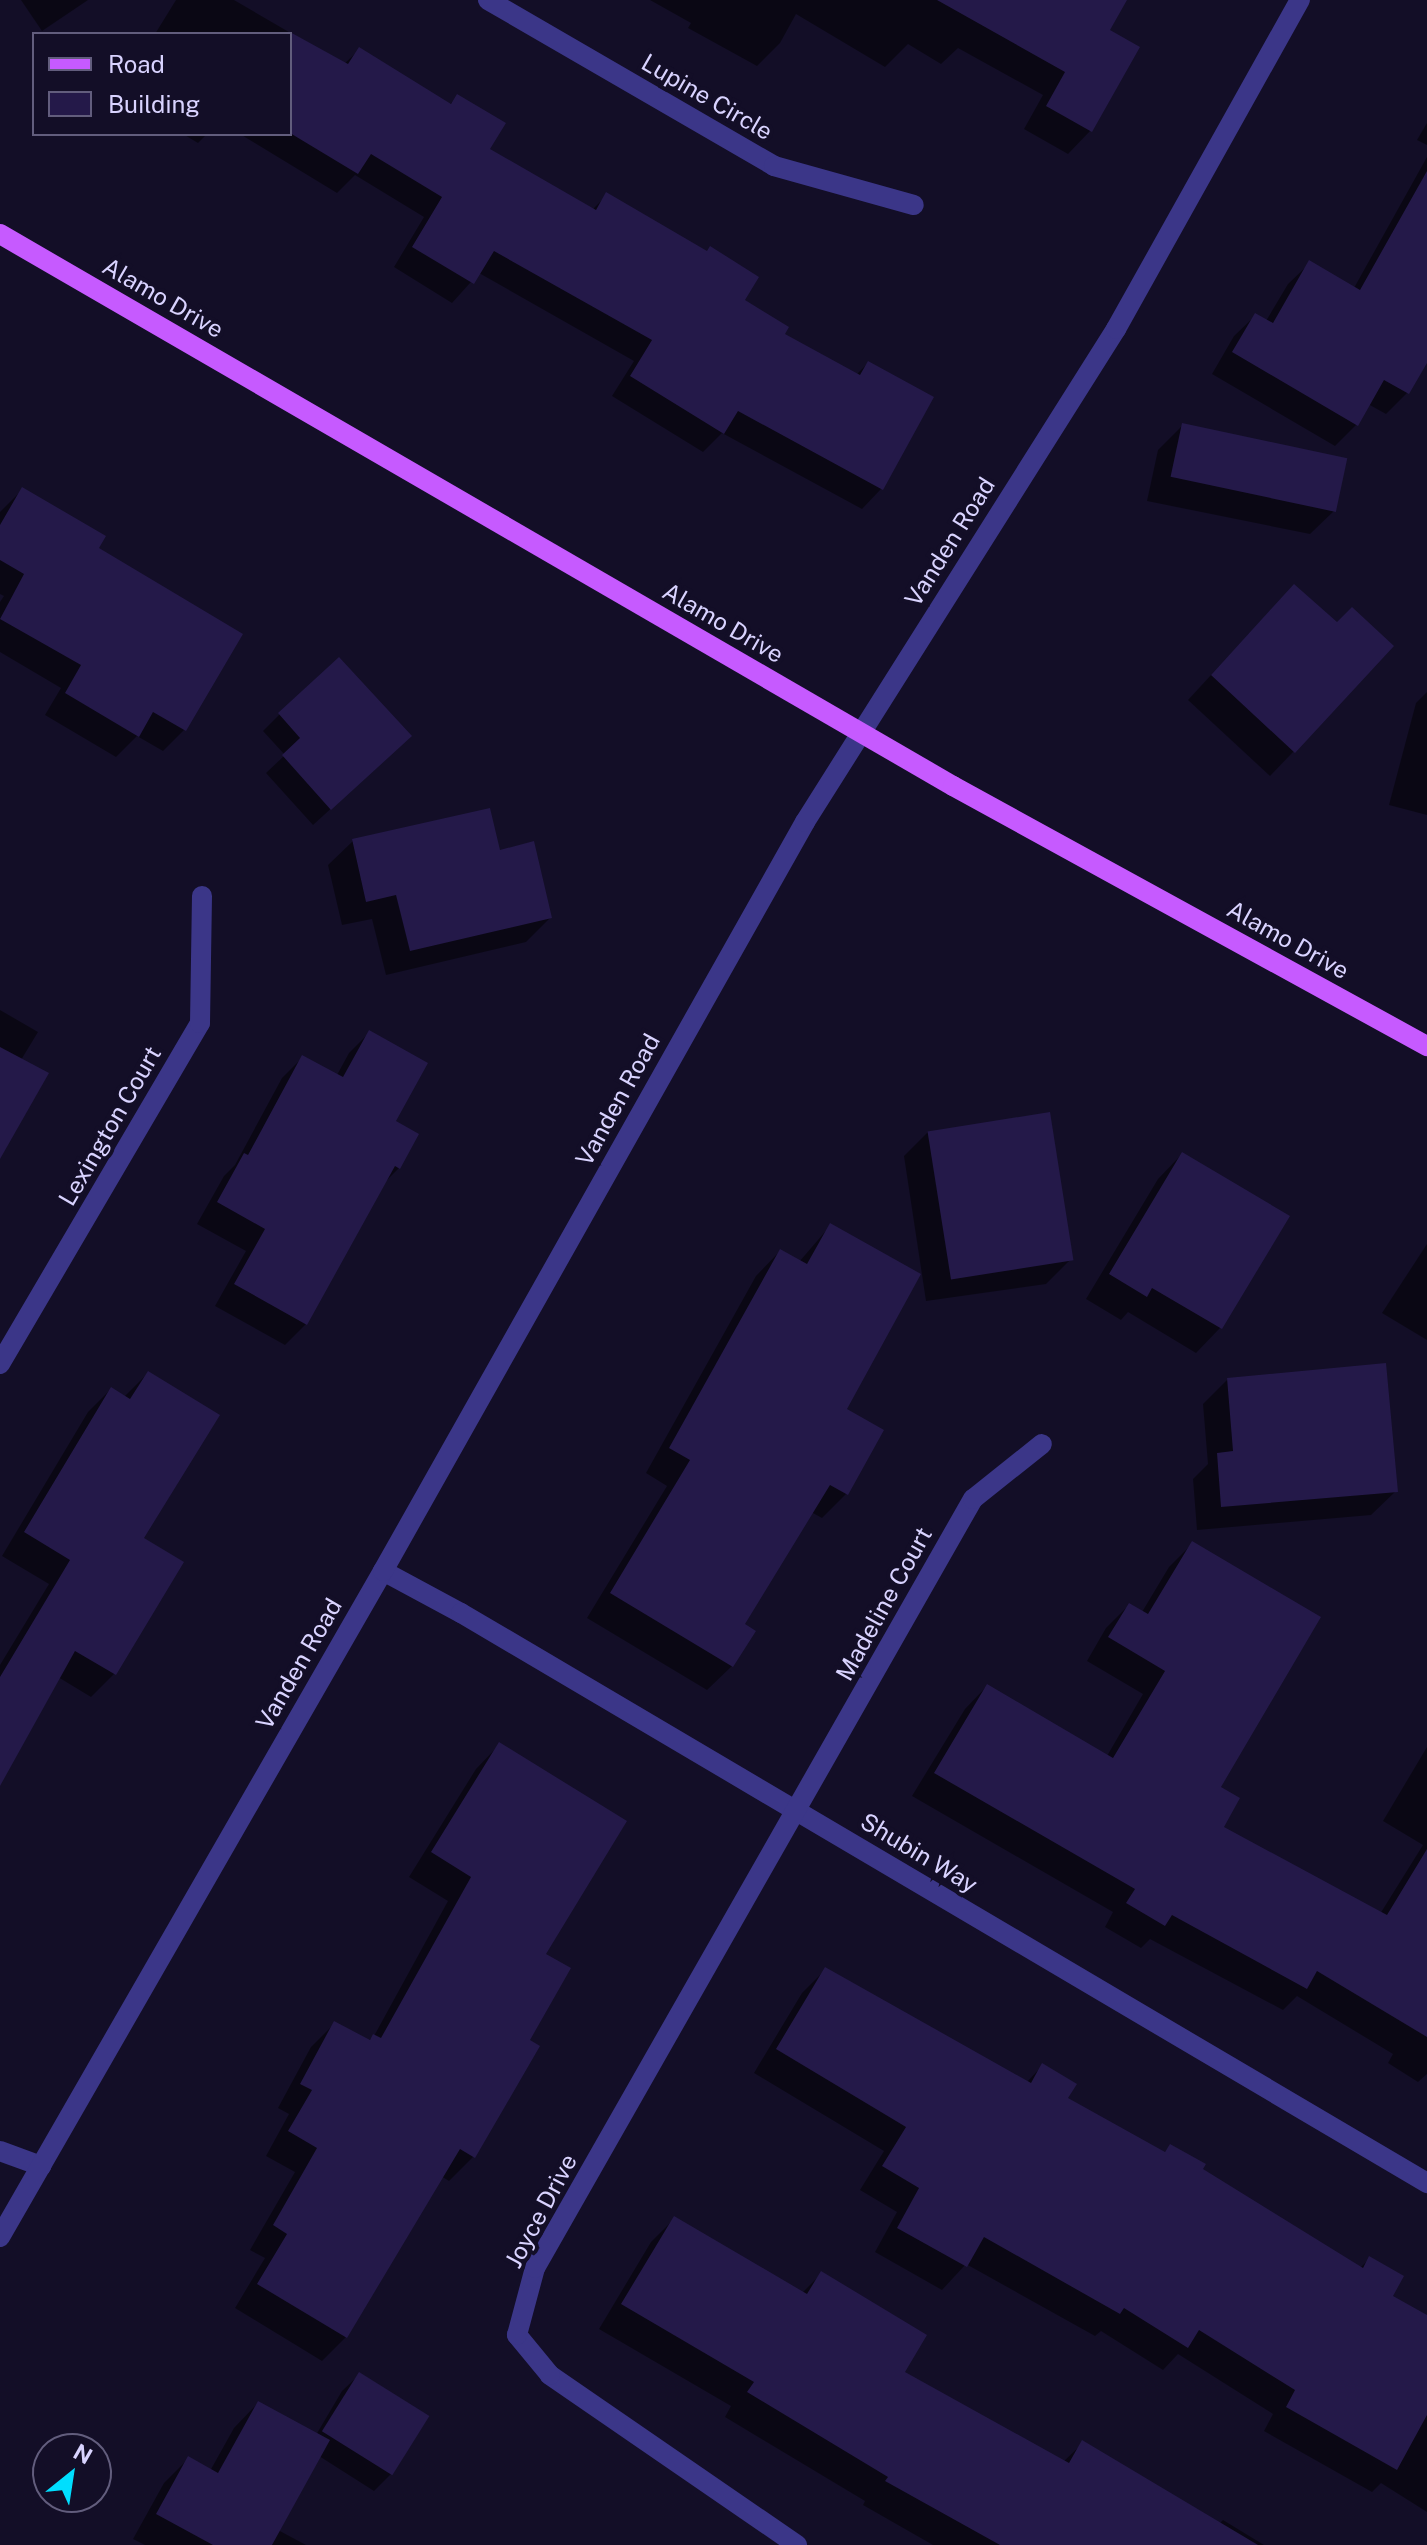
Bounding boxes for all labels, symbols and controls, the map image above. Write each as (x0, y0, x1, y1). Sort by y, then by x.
legend (32, 32, 292, 136)
street label: Lupine Circle (636, 48, 778, 146)
text: Road (108, 50, 165, 78)
text: Building (108, 90, 200, 118)
street label: Alamo Drive (97, 252, 229, 344)
street label: Vanden Road (899, 472, 1001, 612)
street label: Alamo Drive (657, 577, 789, 669)
street label: Alamo Drive (1222, 895, 1354, 985)
street label: Vanden Road (570, 1029, 666, 1171)
street label: Lexington Court (53, 1041, 167, 1211)
street label: Madeline Court (830, 1522, 938, 1686)
street label: Vanden Road (250, 1593, 348, 1735)
street label: Shubin Way (855, 1807, 983, 1899)
street label: Joyce Drive (499, 2149, 583, 2273)
north arrow (32, 2433, 112, 2513)
text: N (69, 2438, 97, 2470)

